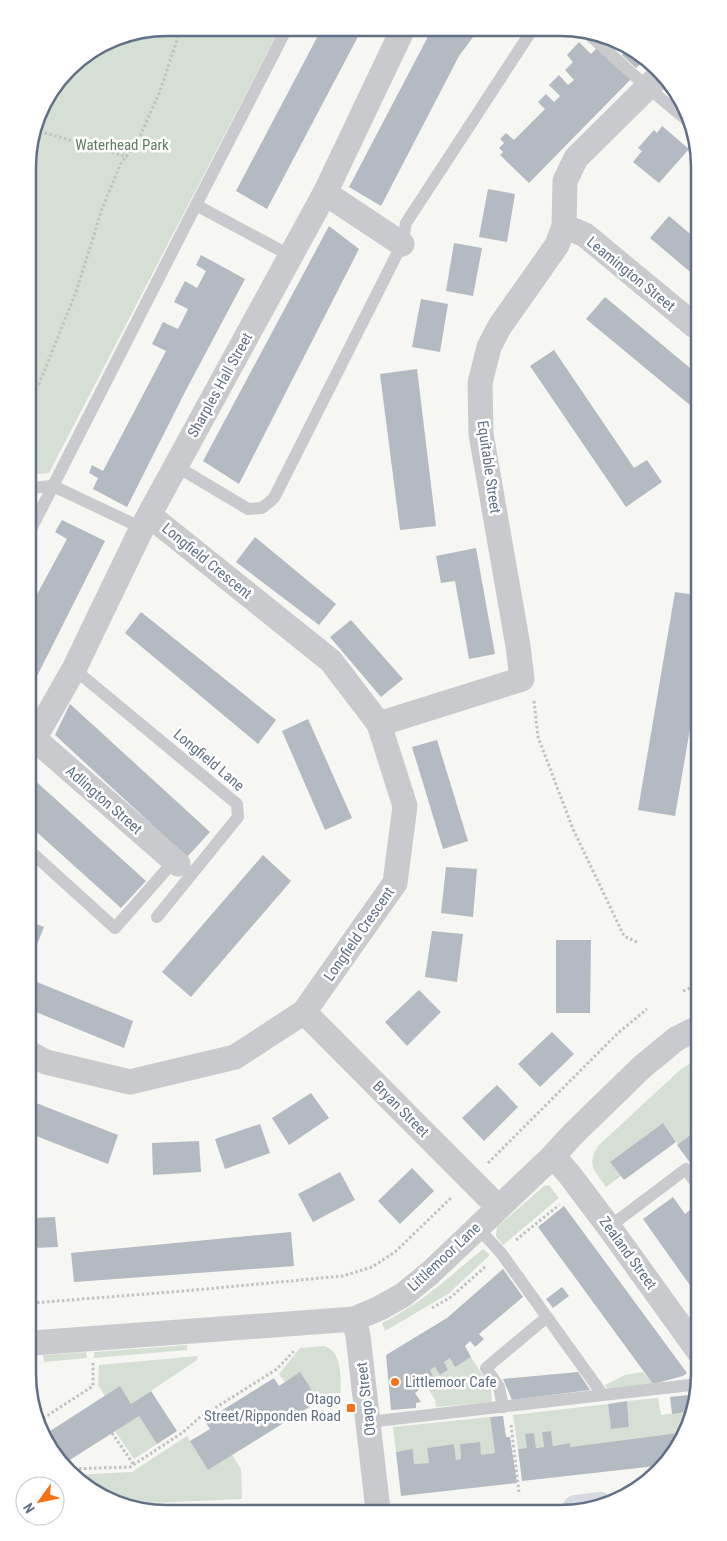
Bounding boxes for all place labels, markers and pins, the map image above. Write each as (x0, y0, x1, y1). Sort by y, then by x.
place label: Littlemoor Cafe (405, 1373, 497, 1391)
marker: Littlemoor Cafe (389, 1376, 401, 1388)
place label: Otago Street/Ripponden Road (204, 1390, 341, 1425)
marker: Otago Street/Ripponden Road (345, 1402, 357, 1414)

